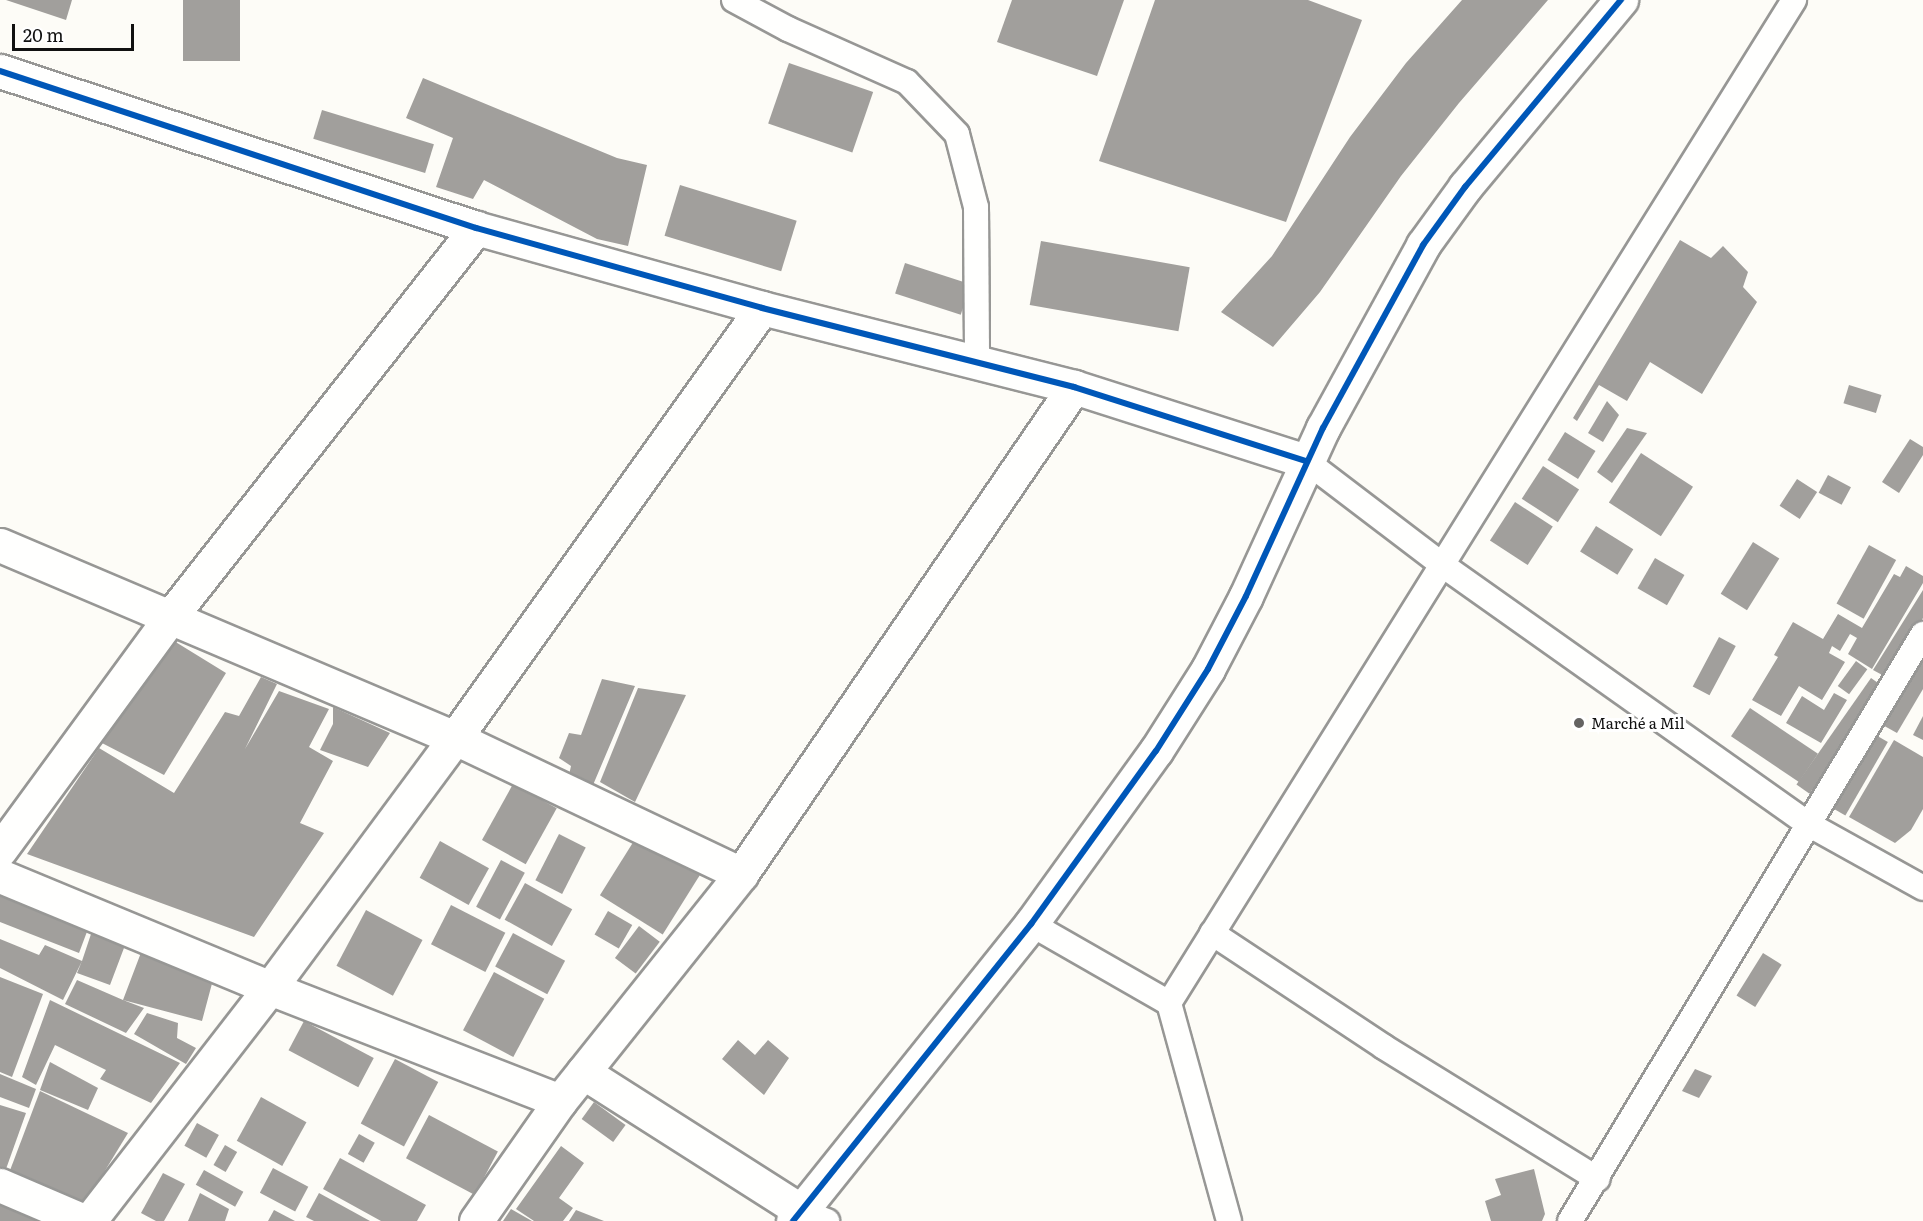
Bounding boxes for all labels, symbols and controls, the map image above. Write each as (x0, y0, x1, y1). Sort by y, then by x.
scale bar (15, 12, 136, 50)
text: 20 m (23, 21, 64, 48)
place label: Marché a Mil (1591, 714, 1685, 732)
marker: Marché a Mil (1572, 716, 1586, 730)

